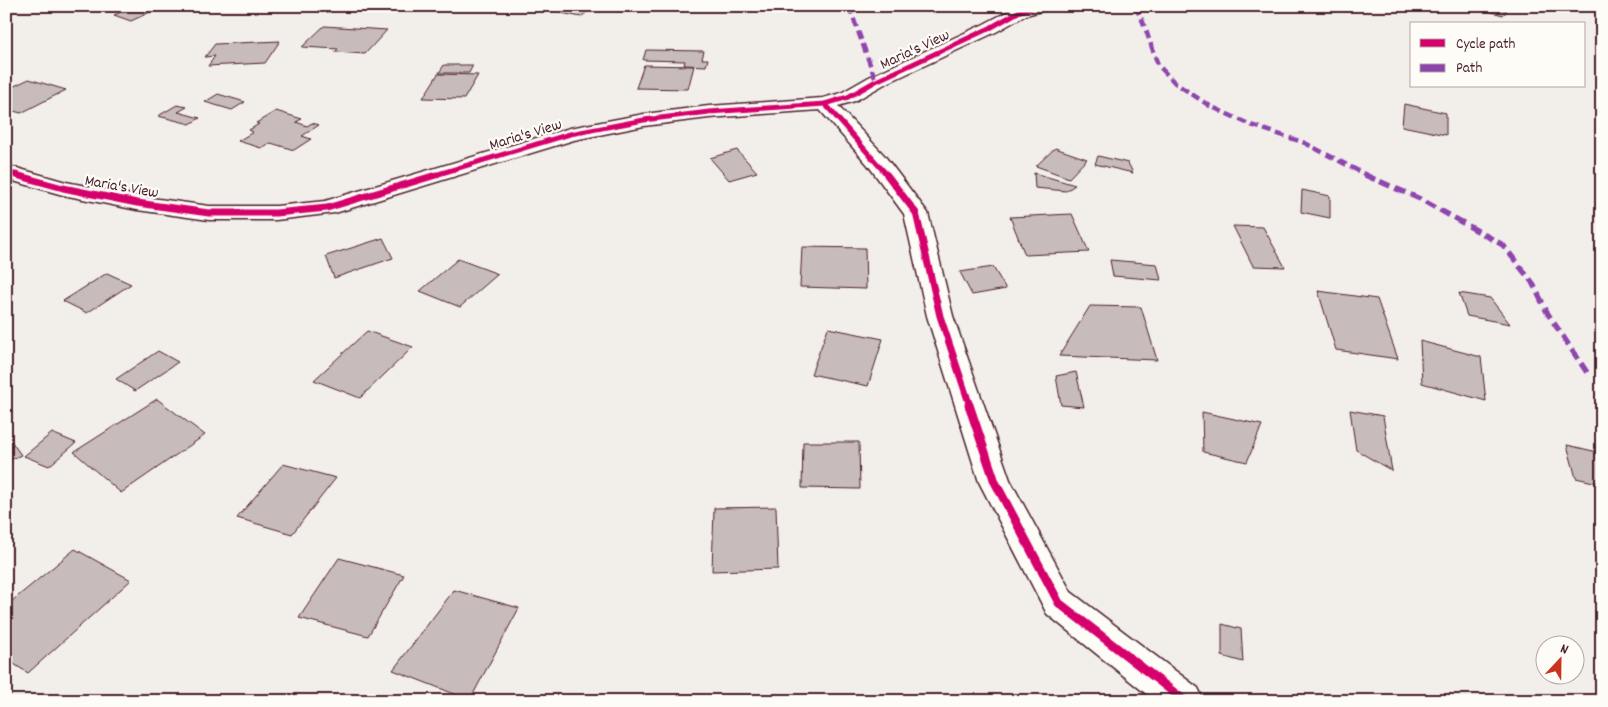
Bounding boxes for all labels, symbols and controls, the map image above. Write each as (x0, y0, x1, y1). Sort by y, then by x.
legend (1410, 22, 1586, 88)
street label: Maria's View (876, 24, 954, 76)
text: Cycle path (1456, 34, 1516, 56)
text: Path (1456, 58, 1482, 80)
street label: Maria's View (487, 113, 565, 157)
street label: Maria's View (83, 170, 160, 205)
north arrow (1536, 634, 1586, 684)
text: N (1557, 639, 1571, 660)

